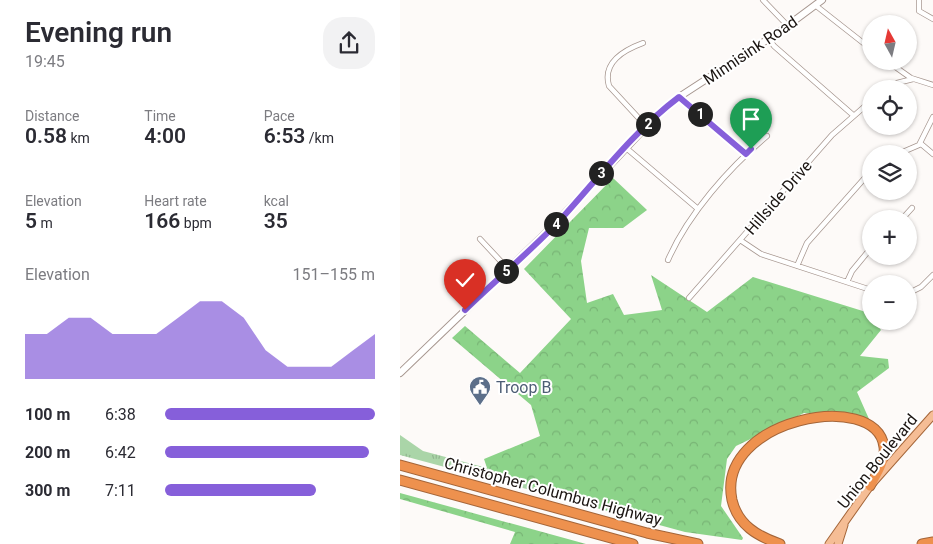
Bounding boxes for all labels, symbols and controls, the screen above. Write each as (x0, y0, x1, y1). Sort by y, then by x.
street label: Minnisink Road (700, 12, 801, 89)
north arrow (862, 15, 918, 70)
map controls (862, 15, 917, 330)
text: Evening run (25, 16, 172, 49)
button: share (323, 17, 375, 69)
text: 19:45 (25, 52, 65, 71)
button: locate (862, 80, 917, 135)
pin (730, 98, 772, 149)
pin: 1 (688, 102, 712, 126)
icon: arrive (737, 105, 765, 133)
text: 1 (696, 106, 705, 122)
text: Distance (25, 108, 80, 124)
text: Time (144, 108, 176, 124)
text: Pace (264, 108, 295, 124)
pin: 2 (636, 112, 660, 136)
text: 2 (644, 116, 653, 132)
text: 0.58 (25, 124, 67, 148)
text: 4:00 (144, 124, 186, 148)
text: 6:53 (264, 124, 305, 148)
text: km (67, 130, 90, 146)
text: /km (305, 130, 334, 146)
button: layers (862, 145, 917, 200)
street label: Hillside Drive (741, 156, 816, 239)
pin: 3 (588, 160, 614, 186)
text: 3 (597, 165, 606, 181)
text: Elevation (25, 193, 82, 209)
text: Heart rate (144, 193, 207, 209)
text: kcal (264, 193, 289, 209)
text: 5 (25, 209, 37, 233)
text: 166 (144, 209, 180, 233)
text: 35 (264, 209, 288, 233)
button: + (862, 210, 917, 265)
pin: 4 (544, 212, 568, 236)
text: m (37, 215, 53, 231)
text: bpm (180, 215, 212, 231)
text: 4 (552, 216, 561, 232)
pin: 5 (494, 258, 518, 284)
pin (444, 259, 486, 310)
text: 5 (502, 263, 511, 279)
text: Elevation (25, 265, 90, 284)
text: 151–155 m (293, 265, 375, 284)
icon: check (451, 266, 479, 294)
button: − (862, 275, 917, 330)
public building icon: Troop B (468, 375, 492, 406)
place label: Troop B (496, 378, 551, 397)
text: 100 m (25, 405, 70, 424)
text: 6:38 (105, 405, 136, 424)
street label: Union Boulevard (834, 410, 921, 512)
text: 200 m (25, 443, 70, 462)
text: 6:42 (105, 443, 136, 462)
street label: Christopher Columbus Highway (442, 453, 664, 530)
text: 300 m (25, 481, 70, 500)
text: 7:11 (105, 481, 136, 500)

